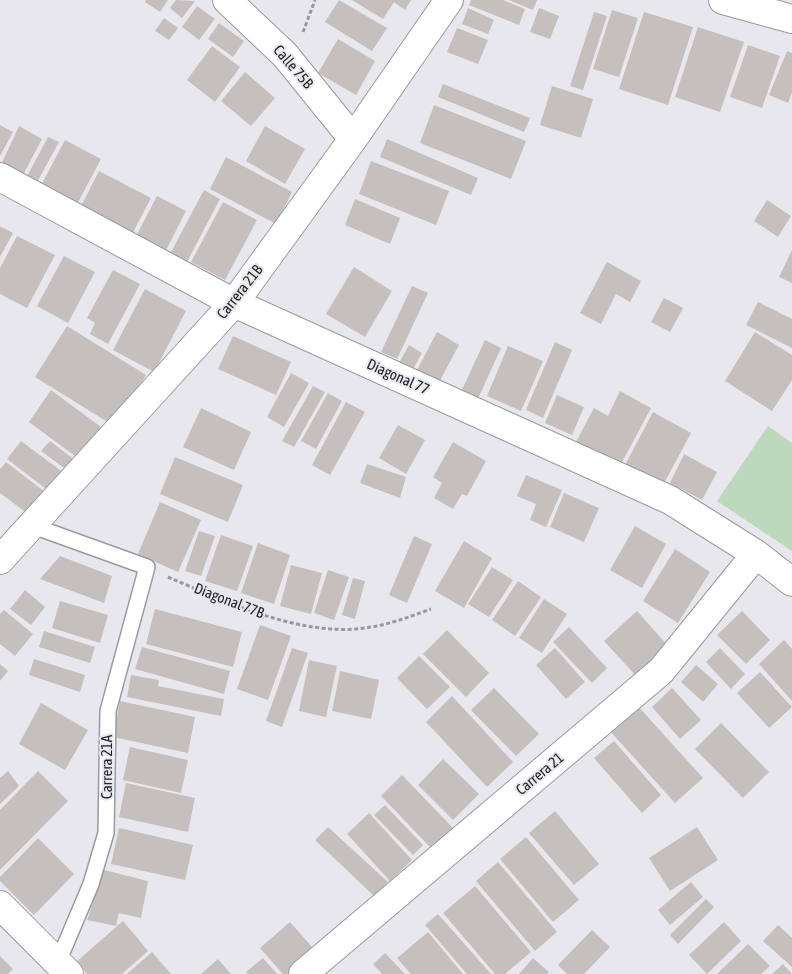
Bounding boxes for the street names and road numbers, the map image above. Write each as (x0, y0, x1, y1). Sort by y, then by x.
street label: Calle 75B (269, 42, 317, 92)
street label: Carrera 21B (213, 261, 267, 323)
street label: Diagonal 77 (364, 355, 432, 399)
street label: Diagonal 77B (191, 579, 267, 623)
street label: Carrera 21A (98, 735, 116, 799)
street label: Carrera 21 (513, 749, 567, 799)

